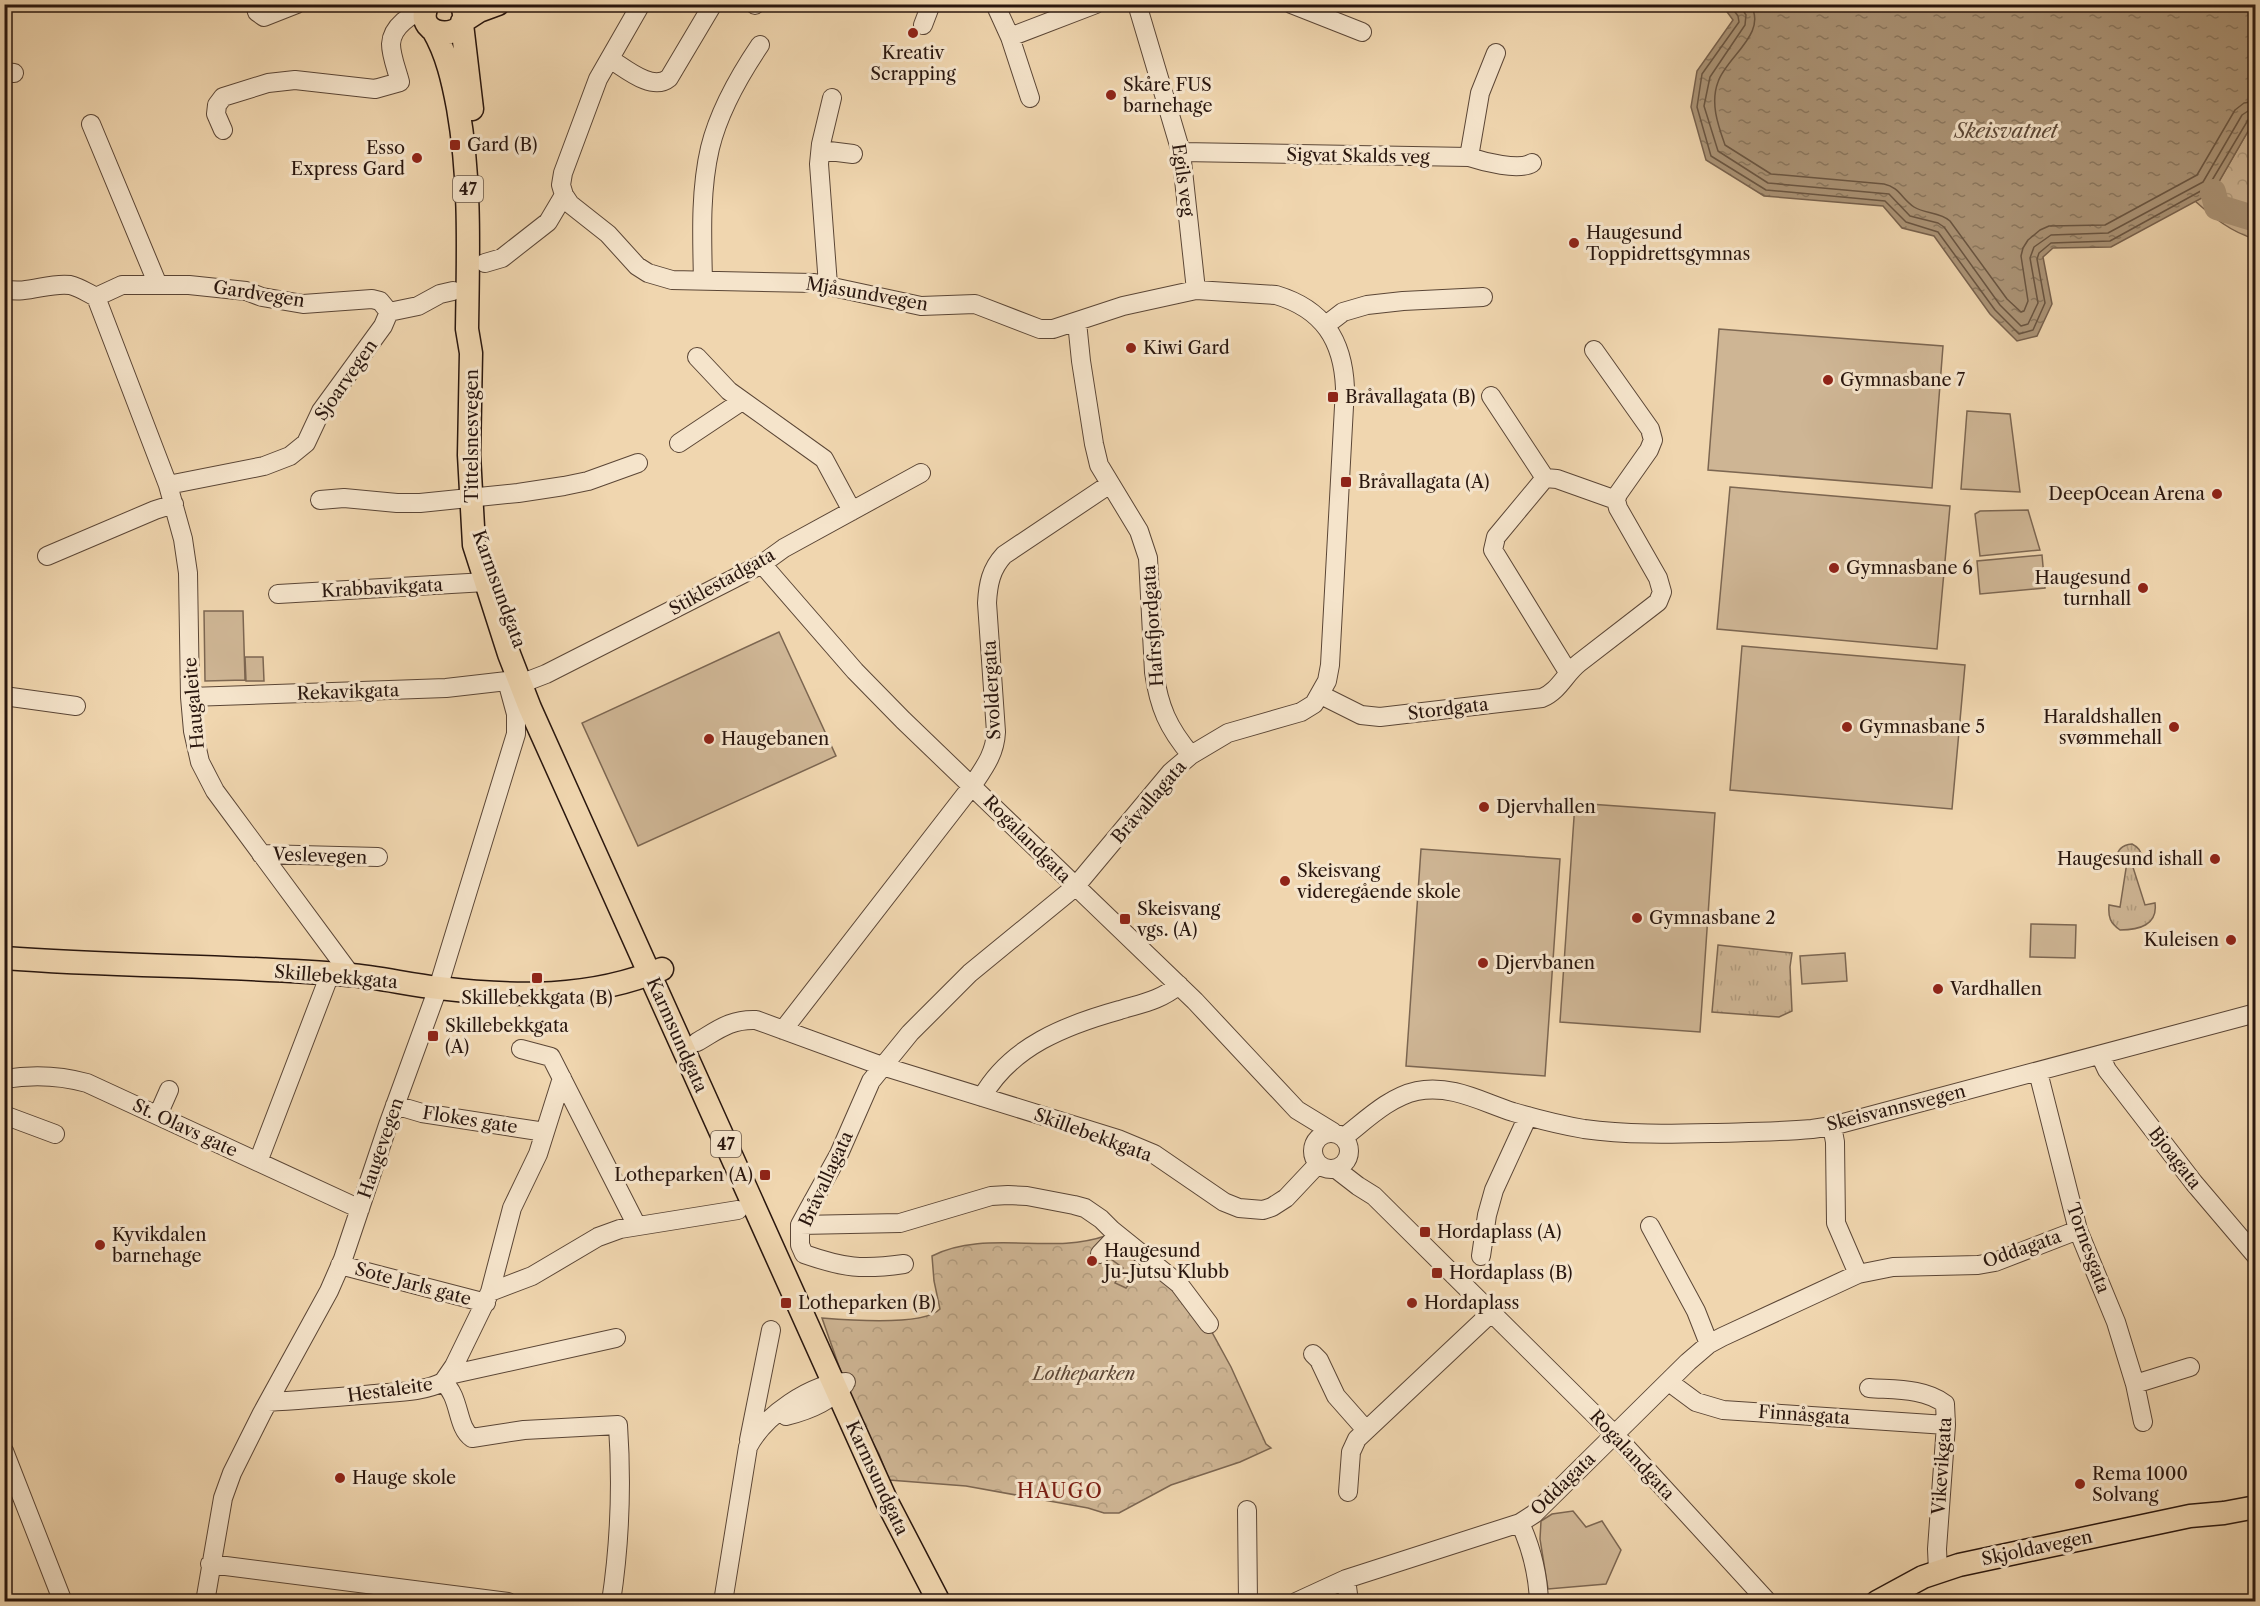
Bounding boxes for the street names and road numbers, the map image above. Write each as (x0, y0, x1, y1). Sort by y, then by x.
street label: Egils veg (1167, 142, 1199, 218)
street label: Sigvat Skalds veg (1286, 144, 1430, 168)
road number: 47 (453, 176, 483, 202)
street label: Mjåsundvegen (804, 272, 930, 316)
street label: Gardvegen (212, 276, 306, 312)
street label: Sjoarvegen (310, 335, 382, 425)
street label: Tittelsnesvegen (461, 369, 483, 503)
street label: Karmsundgata (467, 527, 531, 651)
street label: Stiklestadgata (665, 544, 779, 620)
street label: Hafrsfjordgata (1138, 564, 1168, 688)
street label: Krabbavikgata (321, 574, 444, 602)
street label: Svoldergata (978, 639, 1006, 740)
street label: Haugaleite (179, 656, 209, 750)
street label: Rekavikgata (296, 679, 400, 705)
street label: Stordgata (1406, 693, 1490, 725)
street label: Bråvallagata (1107, 756, 1191, 848)
street label: Rogalandgata (979, 791, 1076, 888)
street label: Veslevegen (271, 843, 368, 869)
street label: Skillebekkgata (273, 961, 399, 993)
street label: Karmsundgata (642, 974, 712, 1096)
street label: Skeisvannsvegen (1824, 1080, 1968, 1136)
street label: St. Olavs gate (129, 1094, 241, 1162)
street label: Haugevegen (353, 1095, 409, 1201)
street label: Flokes gate (421, 1102, 519, 1138)
street label: Skillebekkgata (1031, 1103, 1155, 1167)
street label: Bjoagata (2144, 1122, 2206, 1194)
street label: Bråvallagata (794, 1127, 858, 1230)
road number: 47 (711, 1131, 741, 1157)
street label: Tornesgata (2062, 1200, 2115, 1297)
street label: Oddagata (1980, 1225, 2064, 1273)
street label: Sote Jarls gate (352, 1258, 474, 1310)
street label: Hestaleite (346, 1373, 434, 1407)
street label: Finnåsgata (1757, 1401, 1851, 1429)
street label: Rogalandgata (1585, 1406, 1680, 1505)
street label: Vikevikgata (1928, 1416, 1956, 1517)
street label: Karmsundgata (841, 1417, 913, 1539)
street label: Oddagata (1526, 1448, 1600, 1520)
street label: Skjoldavegen (1980, 1526, 2094, 1570)

